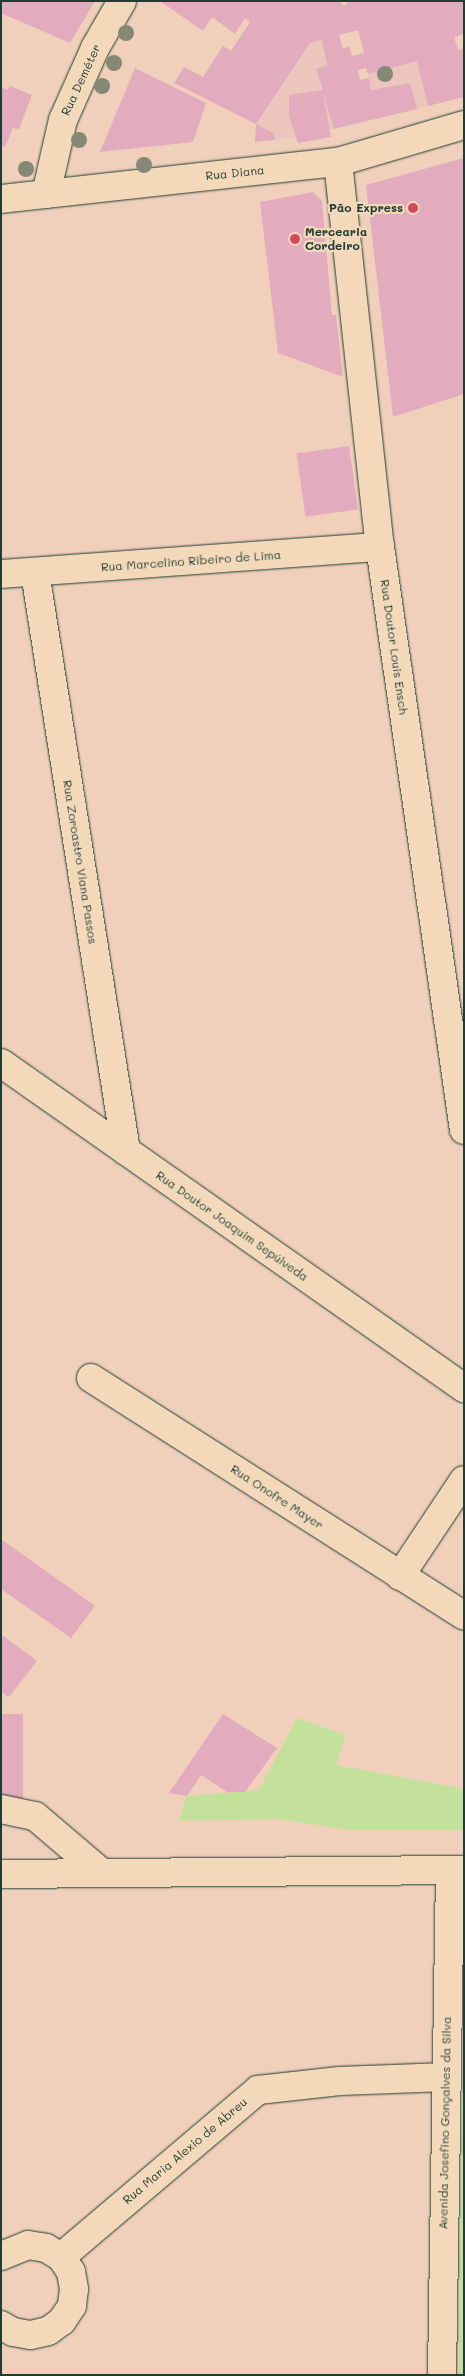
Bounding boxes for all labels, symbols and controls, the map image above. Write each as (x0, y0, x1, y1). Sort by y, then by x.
street label: Rua Deméter (58, 42, 104, 118)
street label: Rua Diana (205, 163, 265, 183)
place label: Pão Express (329, 201, 403, 215)
marker: Pão Express (407, 202, 419, 214)
place label: Mercearia Cordeiro (305, 225, 367, 253)
marker: Mercearia Cordeiro (289, 233, 301, 245)
street label: Rua Marcelino Ribeiro de Lima (101, 548, 281, 574)
street label: Rua Doutor Louis Ensch (377, 579, 411, 715)
street label: Rua Zoroastro Viana Passos (60, 779, 100, 945)
street label: Rua Doutor Joaquim Sepúlveda (153, 1168, 311, 1284)
street label: Rua Onofre Mayer (228, 1462, 326, 1532)
street label: Avenida Josefino Gonçalves da Silva (436, 2016, 454, 2230)
street label: Rua Maria Alexio de Abreu (120, 2095, 250, 2207)

